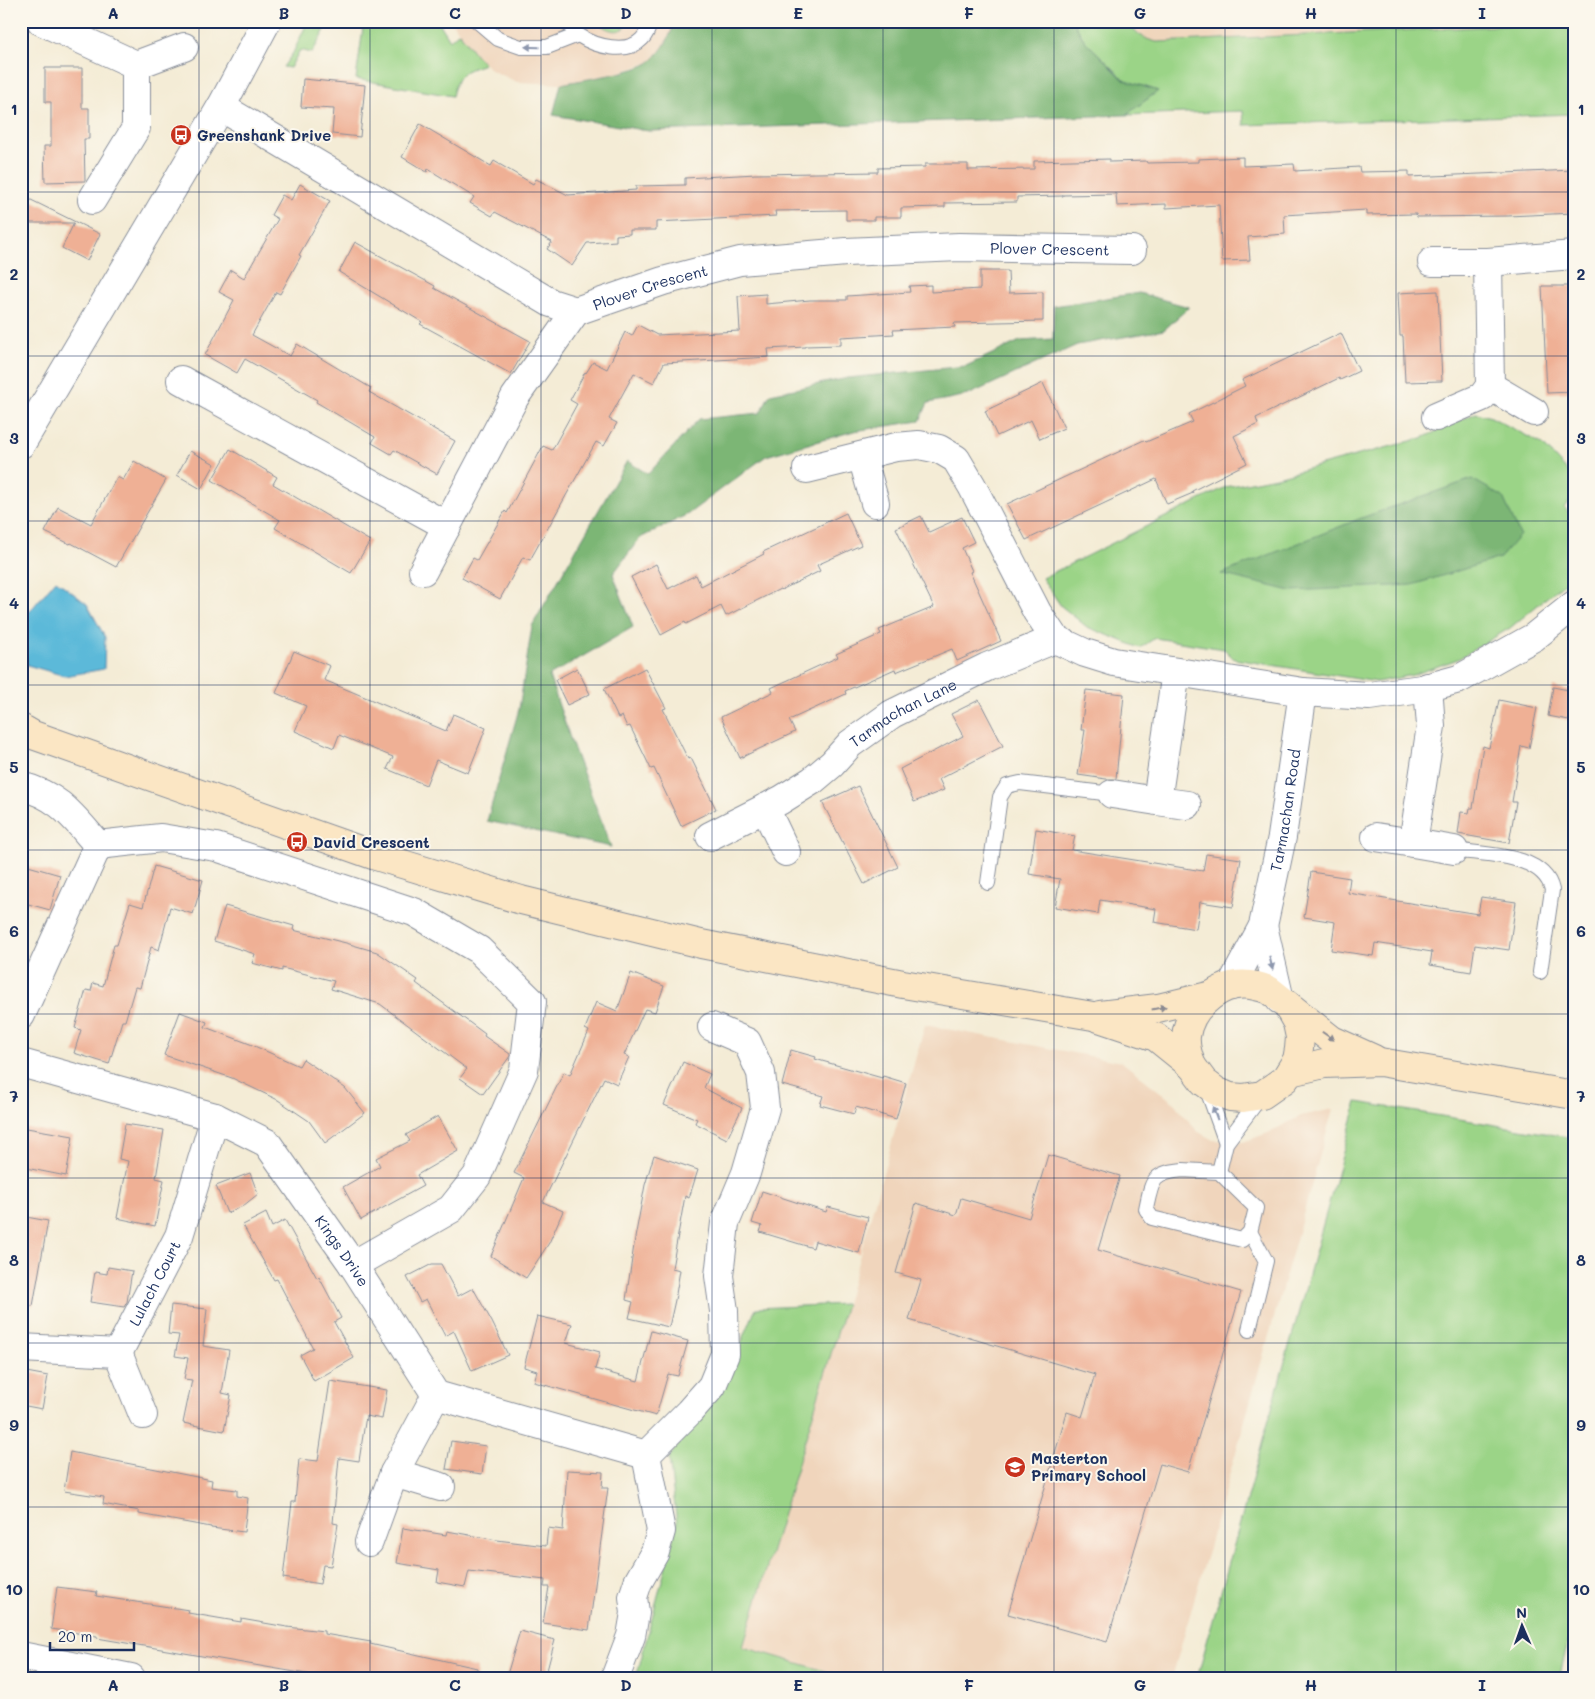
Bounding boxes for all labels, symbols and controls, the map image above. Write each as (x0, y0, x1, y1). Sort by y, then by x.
text: A (107, 2, 119, 23)
text: B (279, 2, 289, 23)
text: C (449, 2, 461, 23)
text: D (620, 2, 632, 23)
text: E (793, 2, 803, 23)
text: F (964, 2, 974, 23)
text: G (1134, 2, 1146, 23)
text: H (1305, 2, 1317, 23)
text: I (1478, 2, 1486, 23)
one-way arrow (523, 43, 539, 51)
text: 1 (10, 98, 18, 119)
text: 1 (1577, 98, 1585, 119)
bus stop icon: Greenshank Drive (169, 123, 193, 147)
place label: Greenshank Drive (197, 125, 331, 145)
street label: Plover Crescent (990, 238, 1110, 260)
street label: Plover Crescent (590, 260, 710, 314)
text: 2 (10, 263, 19, 284)
text: 2 (1577, 263, 1586, 284)
text: 3 (9, 427, 19, 448)
text: 3 (1576, 427, 1586, 448)
text: 4 (9, 592, 19, 613)
text: 4 (1576, 592, 1586, 613)
street label: Tarmachan Lane (845, 674, 960, 751)
street label: Tarmachan Road (1265, 748, 1305, 873)
text: 5 (9, 756, 19, 777)
text: 5 (1576, 756, 1586, 777)
bus stop icon: David Crescent (285, 830, 309, 854)
place label: David Crescent (313, 832, 430, 852)
text: 6 (9, 920, 19, 941)
text: 6 (1576, 920, 1586, 941)
one-way arrow (1267, 956, 1275, 971)
one-way arrow (1151, 1003, 1167, 1011)
one-way arrow (1321, 1031, 1334, 1041)
text: 7 (10, 1085, 19, 1106)
text: 7 (1577, 1085, 1586, 1106)
one-way arrow (1211, 1105, 1218, 1120)
street label: Kings Drive (311, 1211, 374, 1290)
street label: Lulach Court (124, 1237, 185, 1329)
text: 8 (9, 1249, 19, 1270)
text: 8 (1576, 1249, 1586, 1270)
text: 9 (9, 1414, 19, 1435)
text: 9 (1576, 1414, 1586, 1435)
place label: Masterton Primary School (1031, 1448, 1146, 1485)
school or university icon: Masterton Primary School (1003, 1455, 1027, 1479)
text: 10 (5, 1578, 23, 1599)
text: 10 (1572, 1578, 1590, 1599)
north arrow (1498, 1602, 1548, 1652)
text: N (1516, 1603, 1527, 1622)
scale bar (50, 1619, 134, 1651)
text: 20 m (58, 1626, 92, 1646)
text: A (107, 1674, 119, 1695)
text: B (279, 1674, 289, 1695)
text: C (449, 1674, 461, 1695)
text: D (620, 1674, 632, 1695)
text: E (793, 1674, 803, 1695)
text: F (964, 1674, 974, 1695)
text: G (1134, 1674, 1146, 1695)
text: H (1305, 1674, 1317, 1695)
text: I (1478, 1674, 1486, 1695)

